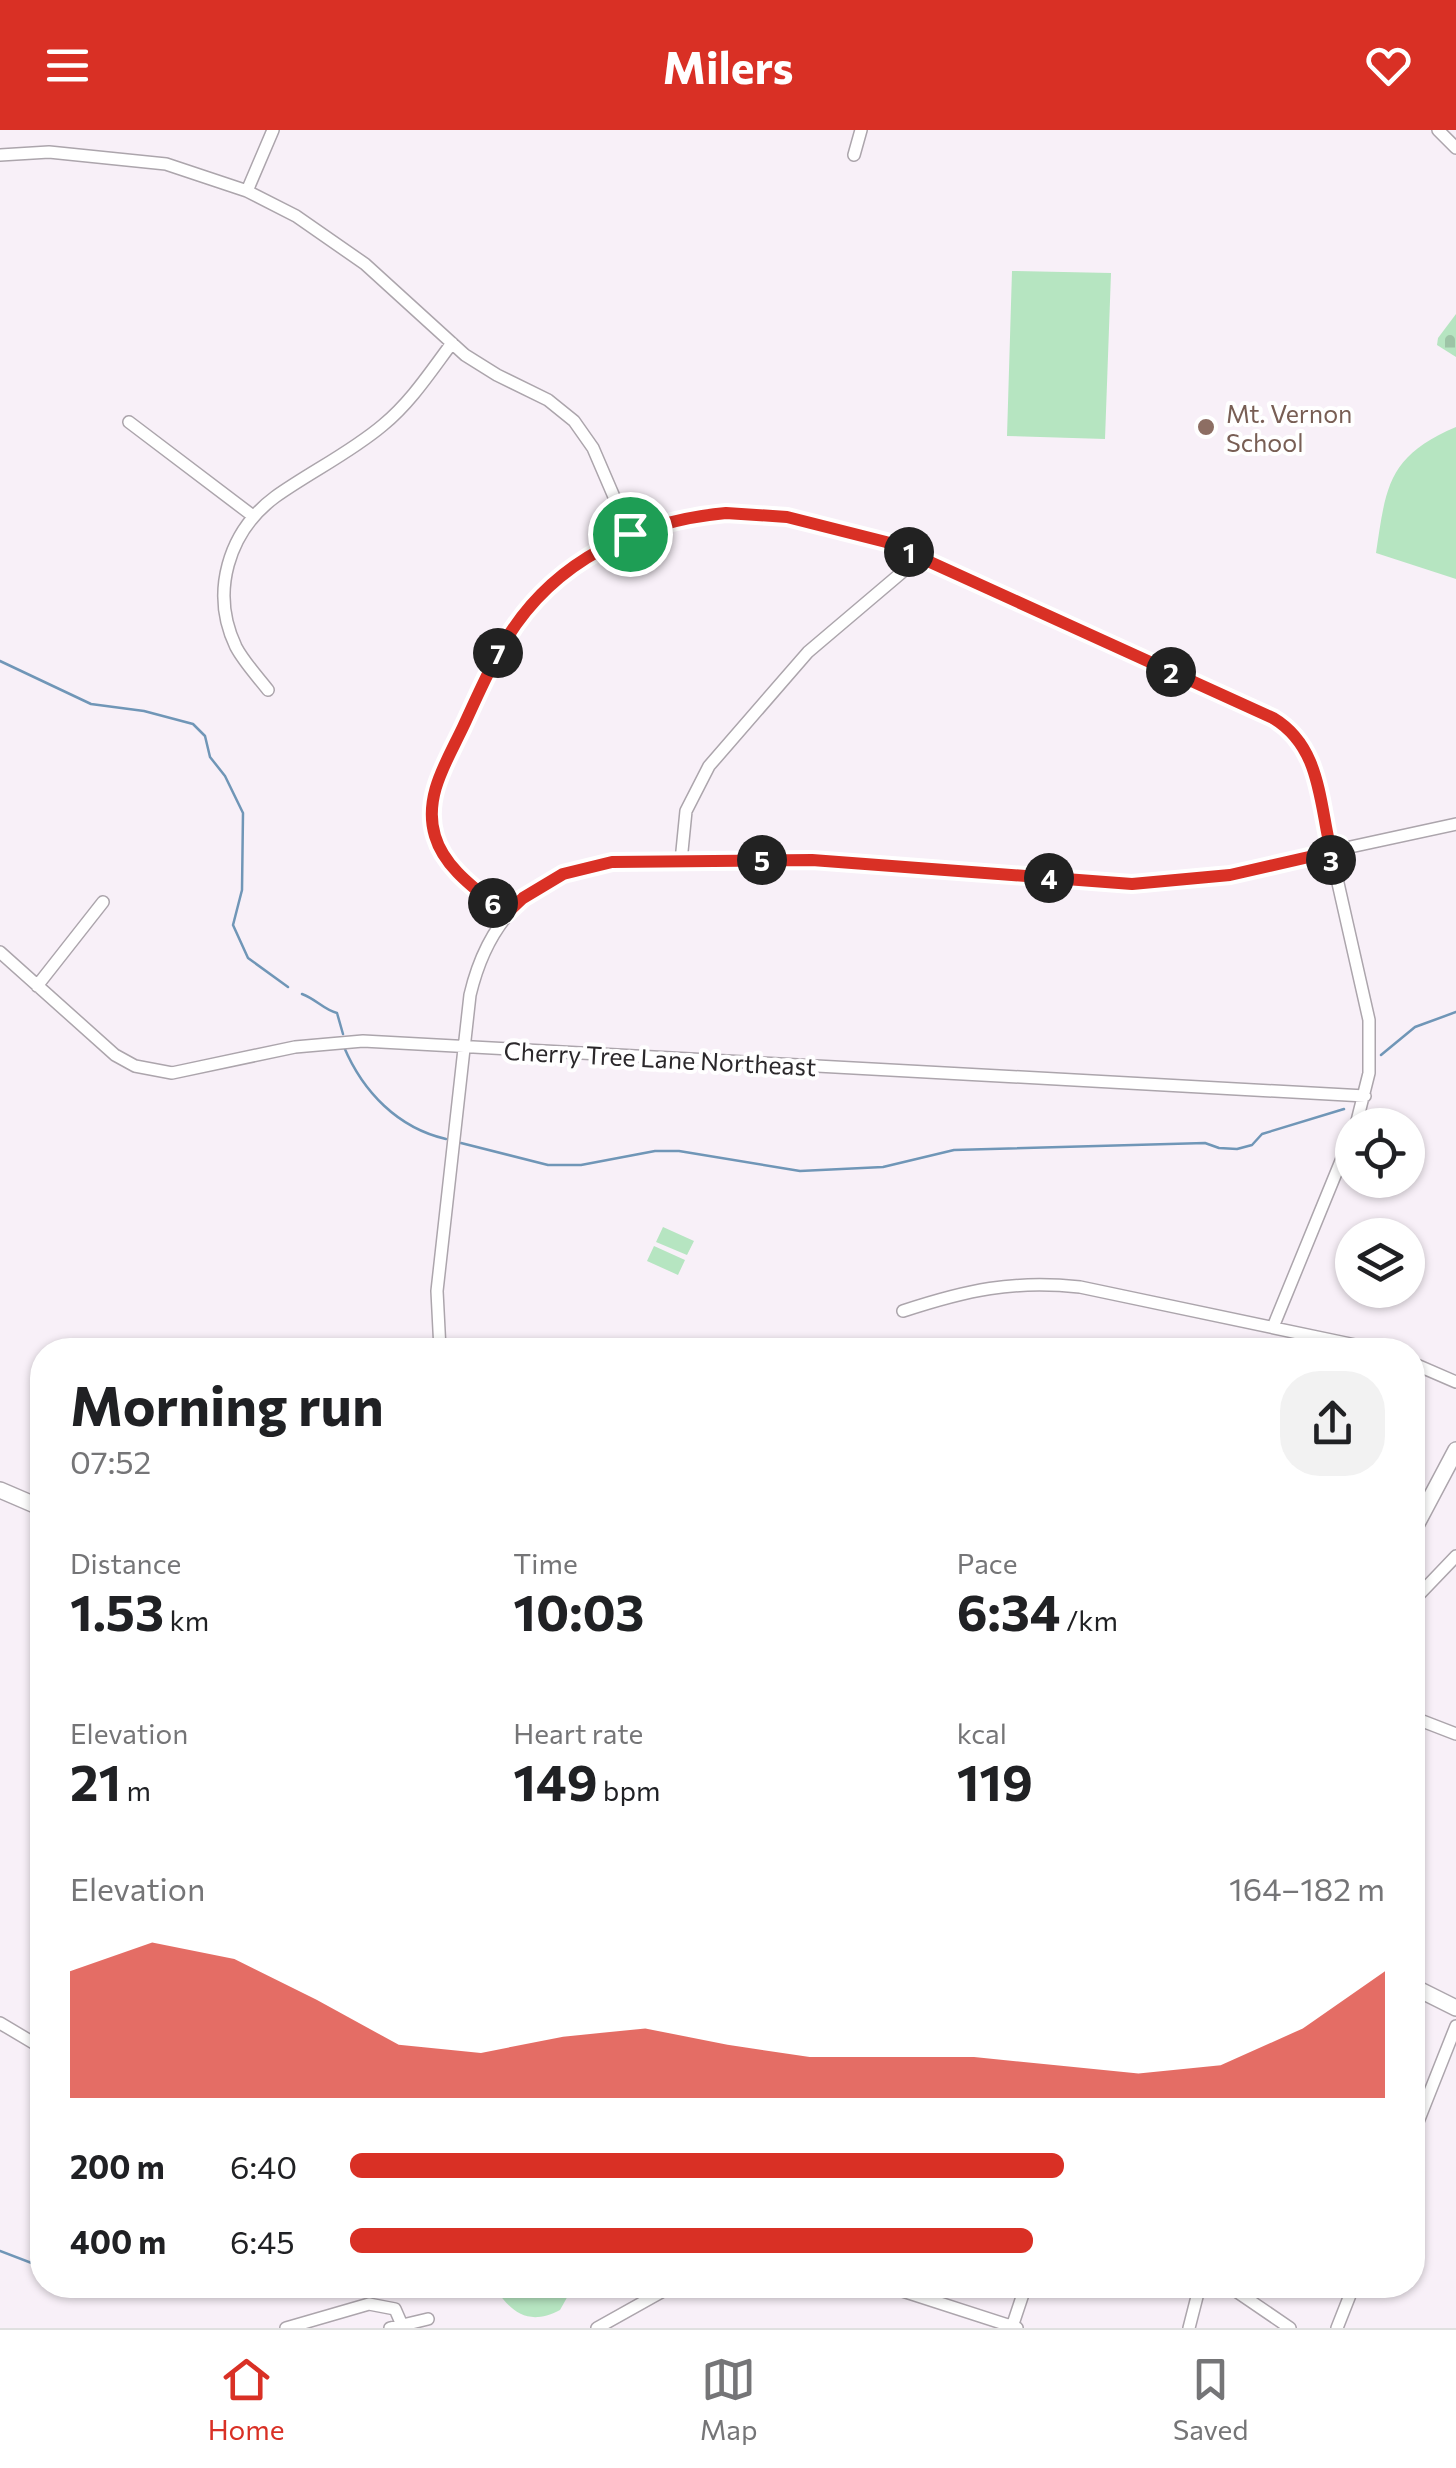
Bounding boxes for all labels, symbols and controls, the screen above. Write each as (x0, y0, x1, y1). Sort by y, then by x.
icon: menu (40, 38, 95, 93)
text: Milers (663, 38, 793, 93)
icon: heart (1361, 38, 1416, 93)
place label: Mt. Vernon School (1226, 398, 1352, 457)
marker: Mt. Vernon School (1195, 416, 1217, 438)
pin (588, 492, 673, 577)
icon: arrive (603, 507, 658, 562)
pin: 1 (884, 527, 934, 577)
text: 1 (903, 535, 915, 569)
pin: 7 (473, 628, 523, 678)
text: 7 (490, 636, 506, 670)
pin: 2 (1146, 647, 1196, 697)
text: 2 (1163, 655, 1179, 689)
pin: 5 (737, 835, 787, 885)
pin: 3 (1306, 835, 1356, 885)
text: 5 (754, 843, 770, 877)
text: 3 (1323, 843, 1339, 877)
pin: 4 (1024, 853, 1074, 903)
text: 4 (1040, 861, 1058, 895)
pin: 6 (468, 878, 518, 928)
text: 6 (484, 886, 502, 920)
street label: Cherry Tree Lane Northeast (503, 1035, 817, 1081)
map controls (1335, 1108, 1425, 1308)
button: locate (1335, 1108, 1425, 1198)
button: layers (1335, 1218, 1425, 1308)
text: Morning run (70, 1370, 384, 1437)
button: share (1280, 1371, 1385, 1476)
text: 07:52 (70, 1441, 151, 1481)
text: Distance (70, 1546, 181, 1580)
text: Time (513, 1546, 578, 1580)
text: Pace (957, 1546, 1018, 1580)
text: 1.53 (70, 1580, 164, 1641)
text: 10:03 (513, 1580, 644, 1641)
text: 6:34 (957, 1580, 1061, 1641)
text: km (164, 1603, 209, 1637)
text: /km (1061, 1603, 1118, 1637)
text: Elevation (70, 1716, 188, 1750)
text: Heart rate (513, 1716, 643, 1750)
text: kcal (957, 1716, 1007, 1750)
text: 21 (70, 1750, 121, 1811)
text: 149 (513, 1750, 597, 1811)
text: 119 (957, 1750, 1033, 1811)
text: m (121, 1773, 151, 1807)
text: bpm (597, 1773, 660, 1807)
text: Elevation (70, 1868, 205, 1908)
text: 164–182 m (1229, 1868, 1385, 1908)
text: 200 m (70, 2146, 165, 2186)
text: 6:40 (230, 2146, 297, 2186)
text: 400 m (70, 2221, 166, 2261)
text: 6:45 (230, 2221, 295, 2261)
tab: Home (208, 2352, 285, 2446)
tab: Map (700, 2352, 758, 2446)
tab: Saved (1173, 2352, 1248, 2446)

